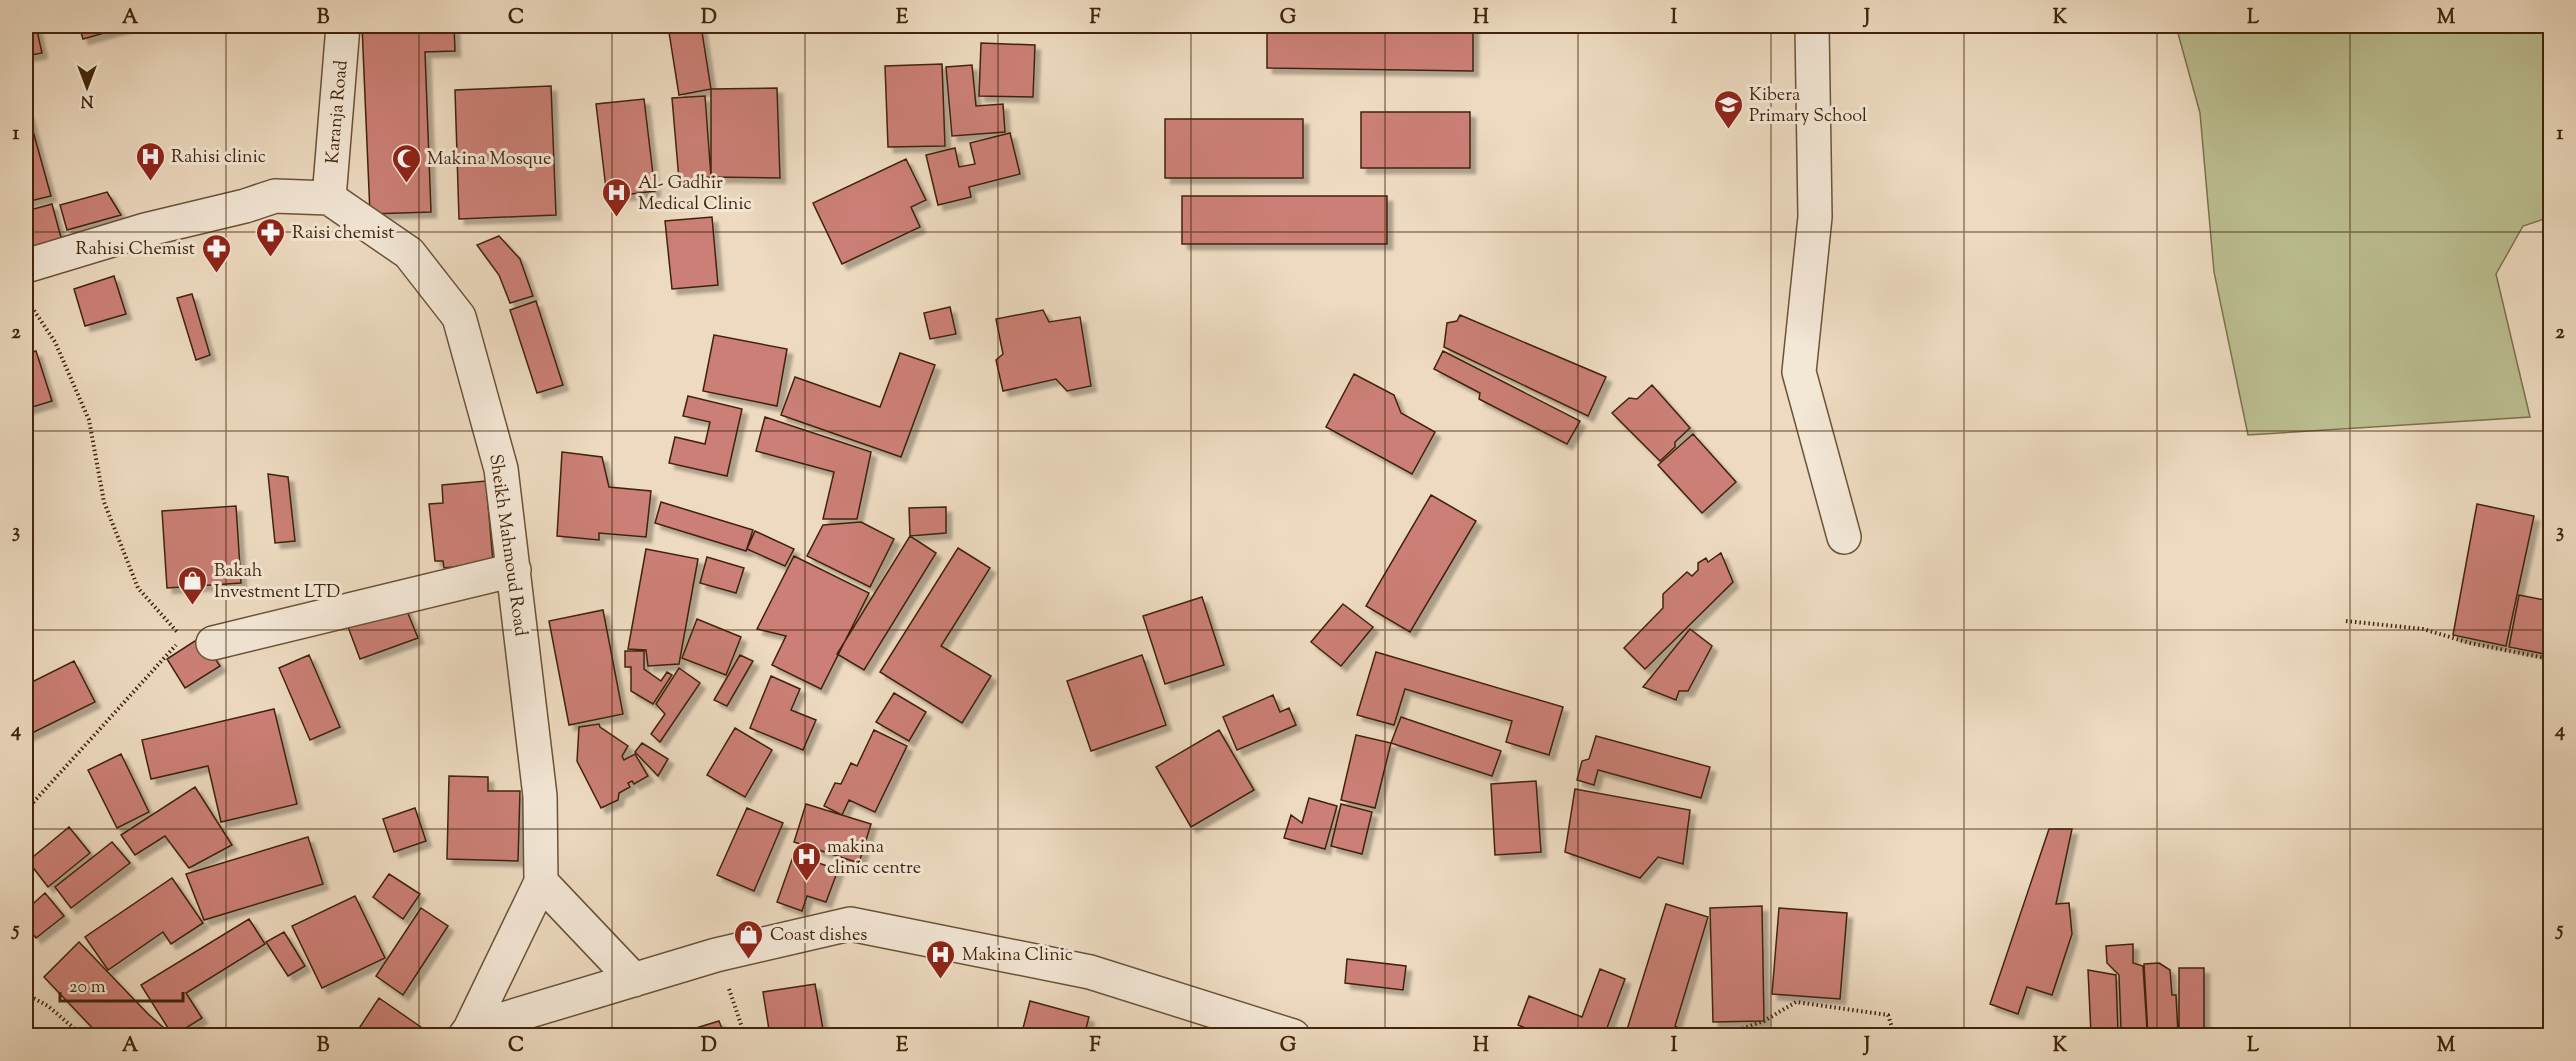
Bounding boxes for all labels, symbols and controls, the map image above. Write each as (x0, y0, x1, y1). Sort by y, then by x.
text: A (122, 4, 139, 33)
text: B (317, 4, 330, 33)
text: C (508, 4, 524, 33)
text: D (701, 4, 717, 33)
text: E (896, 4, 909, 33)
text: F (1089, 4, 1101, 33)
text: G (1280, 4, 1297, 33)
text: H (1473, 4, 1489, 33)
text: I (1671, 4, 1678, 33)
text: J (1862, 4, 1870, 33)
text: K (2053, 4, 2068, 33)
text: L (2247, 4, 2260, 33)
text: M (2437, 4, 2456, 33)
north arrow (57, 57, 117, 117)
street label: Karanja Road (321, 59, 355, 165)
place label: Kibera Primary School (1749, 83, 1867, 130)
text: N (80, 88, 93, 111)
school or university icon: Kibera Primary School (1712, 88, 1744, 130)
text: 1 (13, 120, 20, 149)
text: 1 (2557, 120, 2564, 149)
hospital icon: Rahisi clinic (134, 140, 166, 182)
mosque icon: Makina Mosque (390, 142, 422, 184)
place label: Rahisi clinic (171, 145, 266, 171)
place label: Makina Mosque (427, 147, 551, 173)
place label: Al- Gadhir Medical Clinic (638, 171, 752, 218)
hospital icon: Al- Gadhir Medical Clinic (601, 176, 633, 218)
pharmacy icon: Raisi chemist (255, 216, 287, 258)
place label: Raisi chemist (292, 221, 394, 247)
pharmacy icon: Rahisi Chemist (200, 232, 232, 274)
place label: Rahisi Chemist (76, 237, 195, 263)
text: 2 (11, 319, 21, 348)
text: 2 (2555, 319, 2565, 348)
street label: Sheikh Mahmoud Road (481, 453, 533, 638)
text: 3 (12, 518, 20, 547)
text: 3 (2556, 518, 2564, 547)
place label: Bakah Investment LTD (214, 559, 340, 606)
shop icon: Bakah Investment LTD (177, 564, 209, 606)
text: 4 (10, 717, 21, 746)
text: 4 (2554, 717, 2565, 746)
place label: makina clinic centre (827, 835, 921, 882)
hospital icon: makina clinic centre (790, 840, 822, 882)
text: 5 (11, 916, 20, 945)
text: 5 (2555, 916, 2564, 945)
shop icon: Coast dishes (733, 918, 765, 960)
place label: Coast dishes (770, 923, 867, 949)
hospital icon: Makina Clinic (925, 938, 957, 980)
place label: Makina Clinic (962, 943, 1073, 969)
scale bar (60, 965, 183, 1003)
text: 20 m (69, 975, 106, 1001)
text: A (122, 1032, 139, 1061)
text: B (317, 1032, 330, 1061)
text: C (508, 1032, 524, 1061)
text: D (701, 1032, 717, 1061)
text: E (896, 1032, 909, 1061)
text: F (1089, 1032, 1101, 1061)
text: G (1280, 1032, 1297, 1061)
text: H (1473, 1032, 1489, 1061)
text: I (1671, 1032, 1678, 1061)
text: J (1862, 1032, 1870, 1061)
text: K (2053, 1032, 2068, 1061)
text: L (2247, 1032, 2260, 1061)
text: M (2437, 1032, 2456, 1061)

